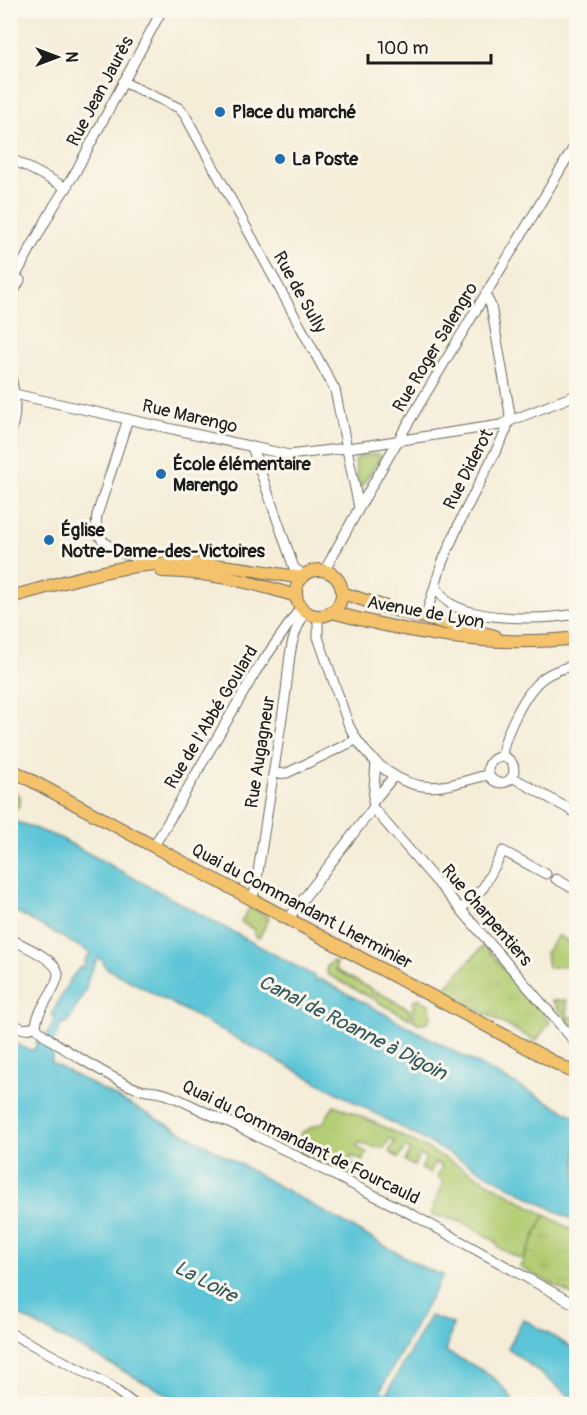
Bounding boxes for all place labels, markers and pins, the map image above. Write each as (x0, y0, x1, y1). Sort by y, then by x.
place label: Place du marché (232, 101, 357, 124)
marker: Place du marché (213, 105, 227, 119)
place label: La Poste (292, 148, 359, 171)
marker: La Poste (273, 152, 287, 166)
place label: École élémentaire Marengo (173, 453, 312, 497)
marker: École élémentaire Marengo (154, 467, 168, 481)
place label: Église Notre-Dame-des-Victoires (61, 519, 266, 563)
marker: Église Notre-Dame-des-Victoires (42, 533, 56, 547)

